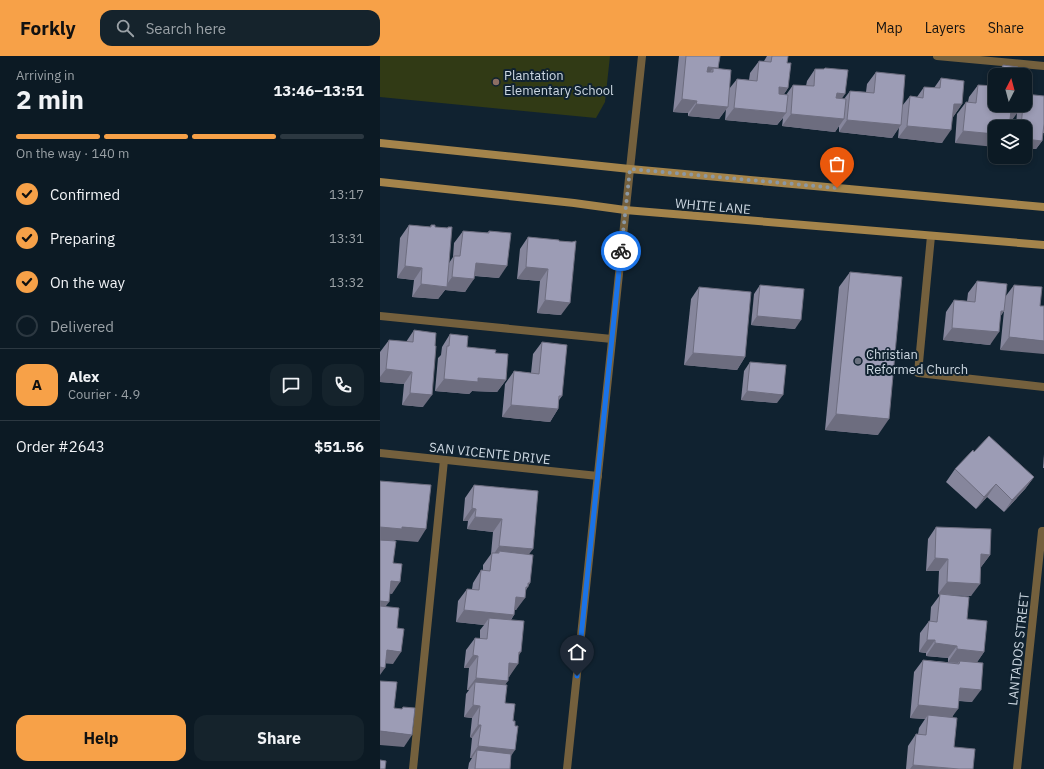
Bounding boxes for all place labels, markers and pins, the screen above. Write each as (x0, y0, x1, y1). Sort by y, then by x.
place label: Plantation Elementary School (504, 67, 614, 99)
marker: Plantation Elementary School (491, 77, 501, 87)
pin (820, 147, 854, 188)
place label: Christian Reformed Church (866, 346, 968, 378)
marker: Christian Reformed Church (853, 356, 863, 366)
pin (560, 635, 594, 676)

